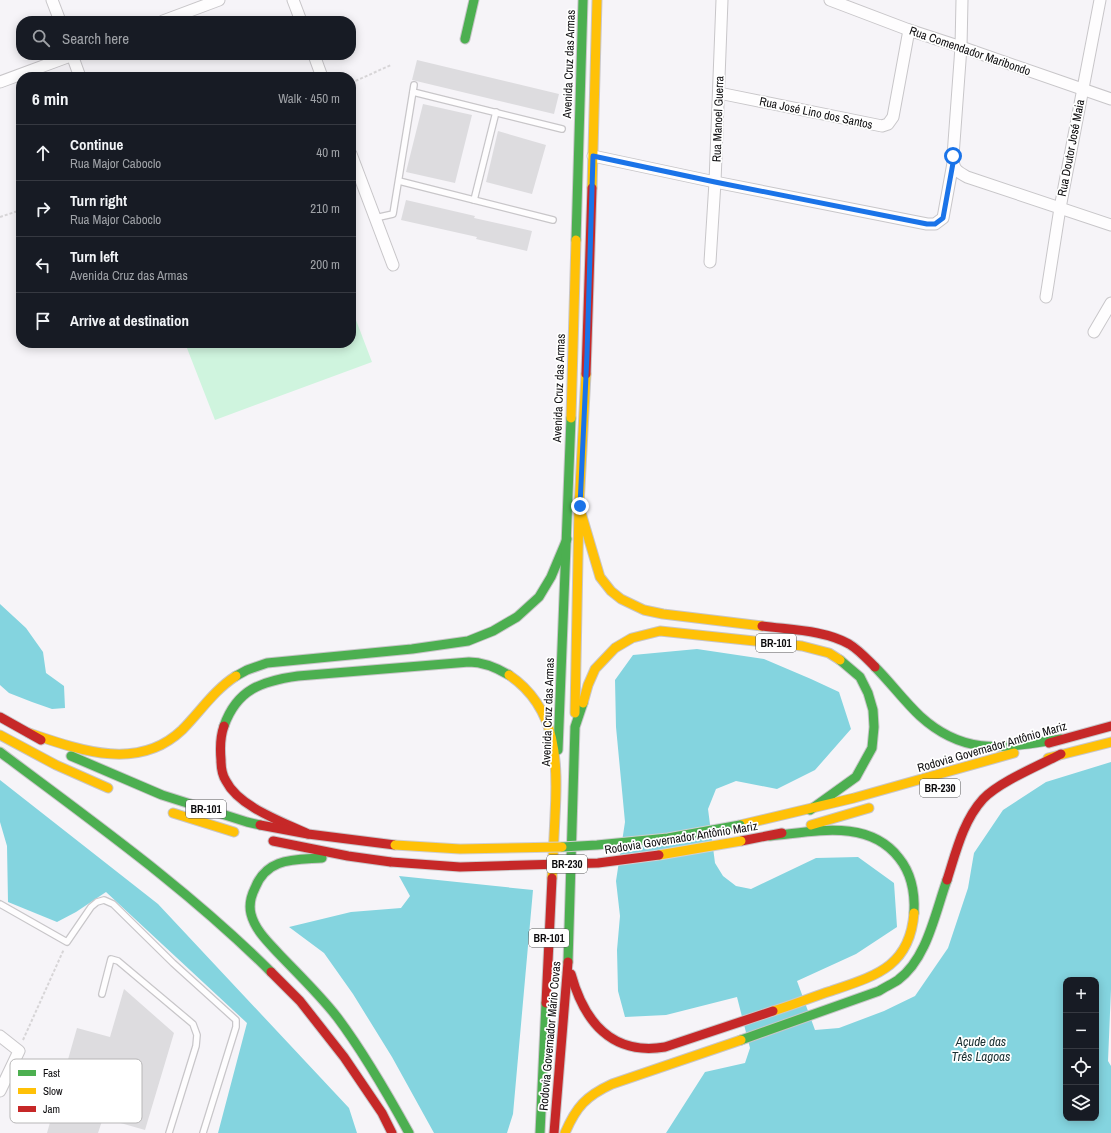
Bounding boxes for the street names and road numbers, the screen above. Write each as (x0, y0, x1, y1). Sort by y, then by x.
street label: Avenida Cruz das Armas (559, 9, 579, 120)
street label: Rua Comendador Maribondo (907, 23, 1033, 79)
street label: Rua Manoel Guerra (708, 75, 728, 162)
street label: Rua José Lino dos Santos (758, 93, 874, 133)
street label: Rua Doutor José Maia (1054, 98, 1088, 198)
street label: Avenida Cruz das Armas (549, 333, 569, 444)
road number: BR-101 (756, 634, 796, 652)
street label: Avenida Cruz das Armas (538, 657, 558, 768)
street label: Rodovia Governador Antônio Mariz (915, 718, 1069, 776)
road number: BR-230 (920, 779, 960, 797)
road number: BR-101 (186, 800, 226, 818)
street label: Rodovia Governador Antônio Mariz (603, 818, 759, 858)
road number: BR-230 (547, 855, 587, 873)
road number: BR-101 (529, 929, 569, 947)
street label: Rodovia Governador Mário Covas (535, 961, 565, 1111)

